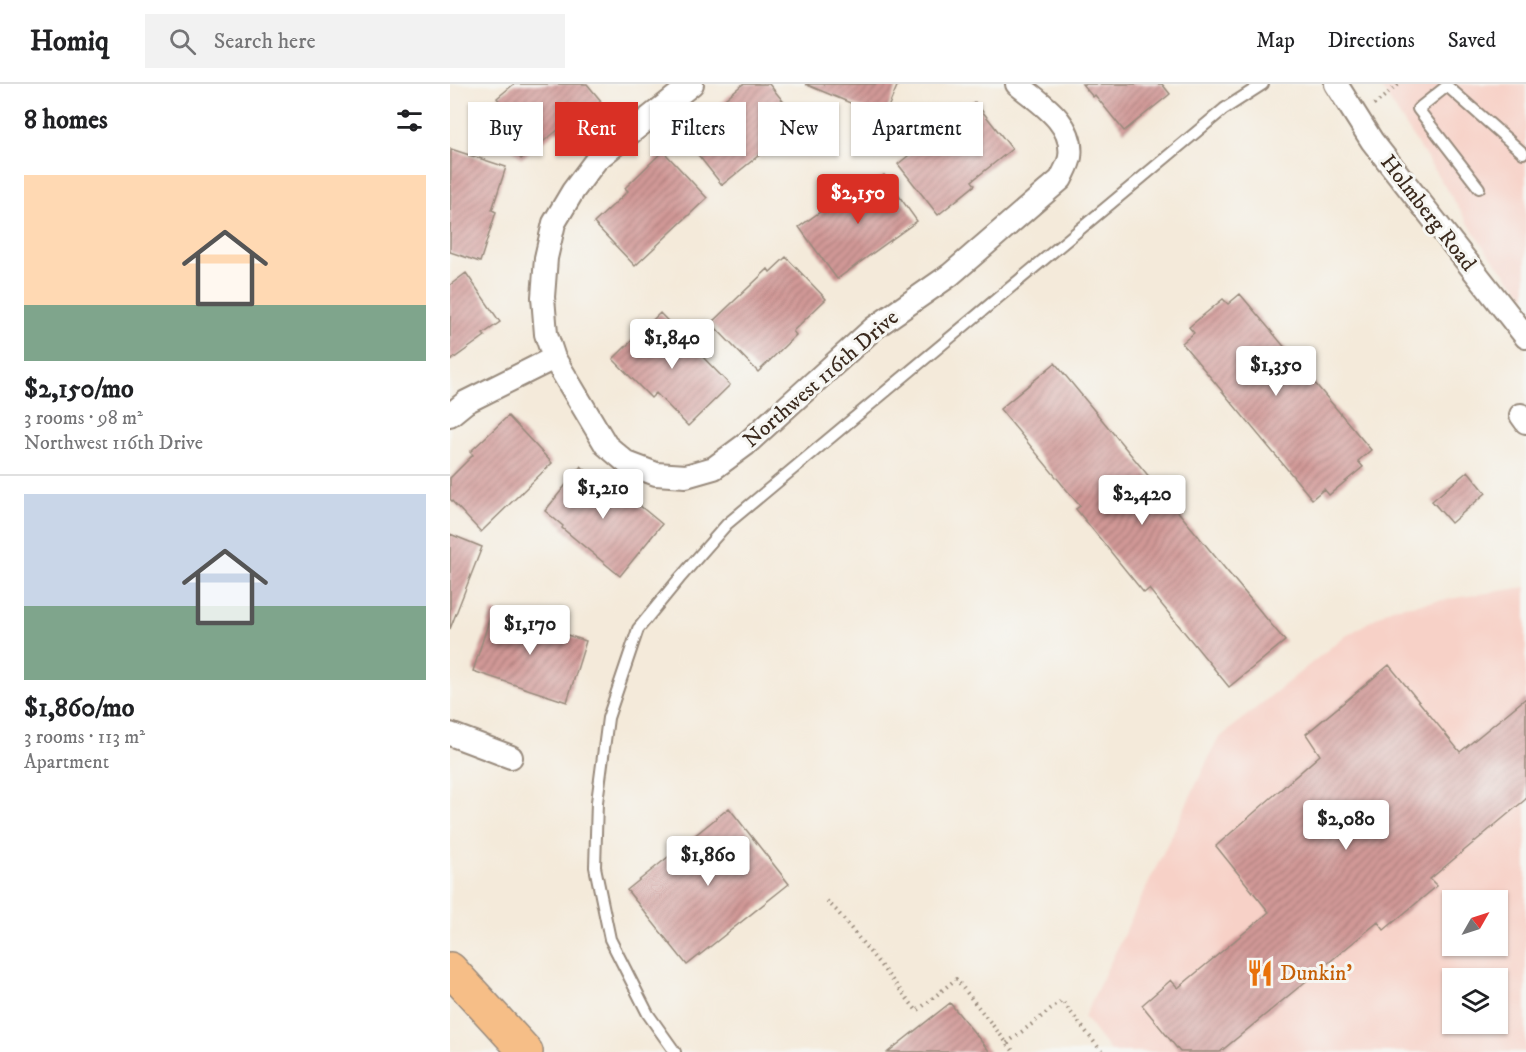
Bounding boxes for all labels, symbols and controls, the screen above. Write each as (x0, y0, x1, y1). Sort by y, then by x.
search box (145, 14, 565, 68)
text: Homiq (30, 24, 109, 59)
icon: search (166, 25, 199, 58)
text: Search here (214, 28, 316, 55)
text: Map (1256, 28, 1295, 54)
text: Directions (1328, 28, 1415, 54)
text: Saved (1448, 28, 1496, 54)
chip: Buy (468, 102, 543, 156)
chip: Rent (555, 102, 638, 156)
chip: Filters (650, 102, 746, 156)
chip: New (758, 102, 839, 156)
chip: Apartment (851, 102, 983, 156)
text: 8 homes (24, 104, 108, 137)
icon: filters (393, 104, 426, 137)
street label: Holmberg Road (1374, 149, 1482, 277)
pin: $2,150 (809, 174, 907, 225)
text: $2,150 (831, 181, 885, 206)
icon: home (171, 214, 279, 322)
street label: Northwest 116th Drive (738, 304, 904, 454)
pin: $1,840 (623, 319, 721, 370)
text: $1,840 (644, 326, 700, 351)
pin: $1,350 (1227, 346, 1325, 397)
text: $1,350 (1250, 353, 1302, 378)
text: $2,150/mo (24, 373, 134, 406)
text: 3 rooms · 98 m² (24, 406, 143, 431)
text: Northwest 116th Drive (24, 431, 203, 456)
pin: $1,210 (554, 469, 652, 520)
pin: $2,420 (1093, 475, 1191, 526)
text: $1,210 (577, 476, 629, 501)
text: $2,420 (1113, 482, 1171, 507)
icon: home (171, 533, 279, 641)
pin: $1,170 (481, 605, 579, 656)
text: $1,170 (504, 612, 556, 637)
text: $1,860/mo (24, 692, 134, 725)
text: 3 rooms · 113 m² (24, 725, 145, 750)
text: Apartment (24, 750, 109, 775)
pin: $2,080 (1297, 800, 1395, 851)
text: $2,080 (1317, 807, 1375, 832)
pin: $1,860 (659, 836, 757, 887)
text: $1,860 (681, 843, 735, 868)
north arrow (1442, 890, 1508, 956)
map controls (1442, 890, 1508, 1034)
restaurant icon: Dunkin' (1245, 958, 1275, 988)
place label: Dunkin' (1280, 960, 1352, 987)
button: layers (1442, 968, 1508, 1034)

